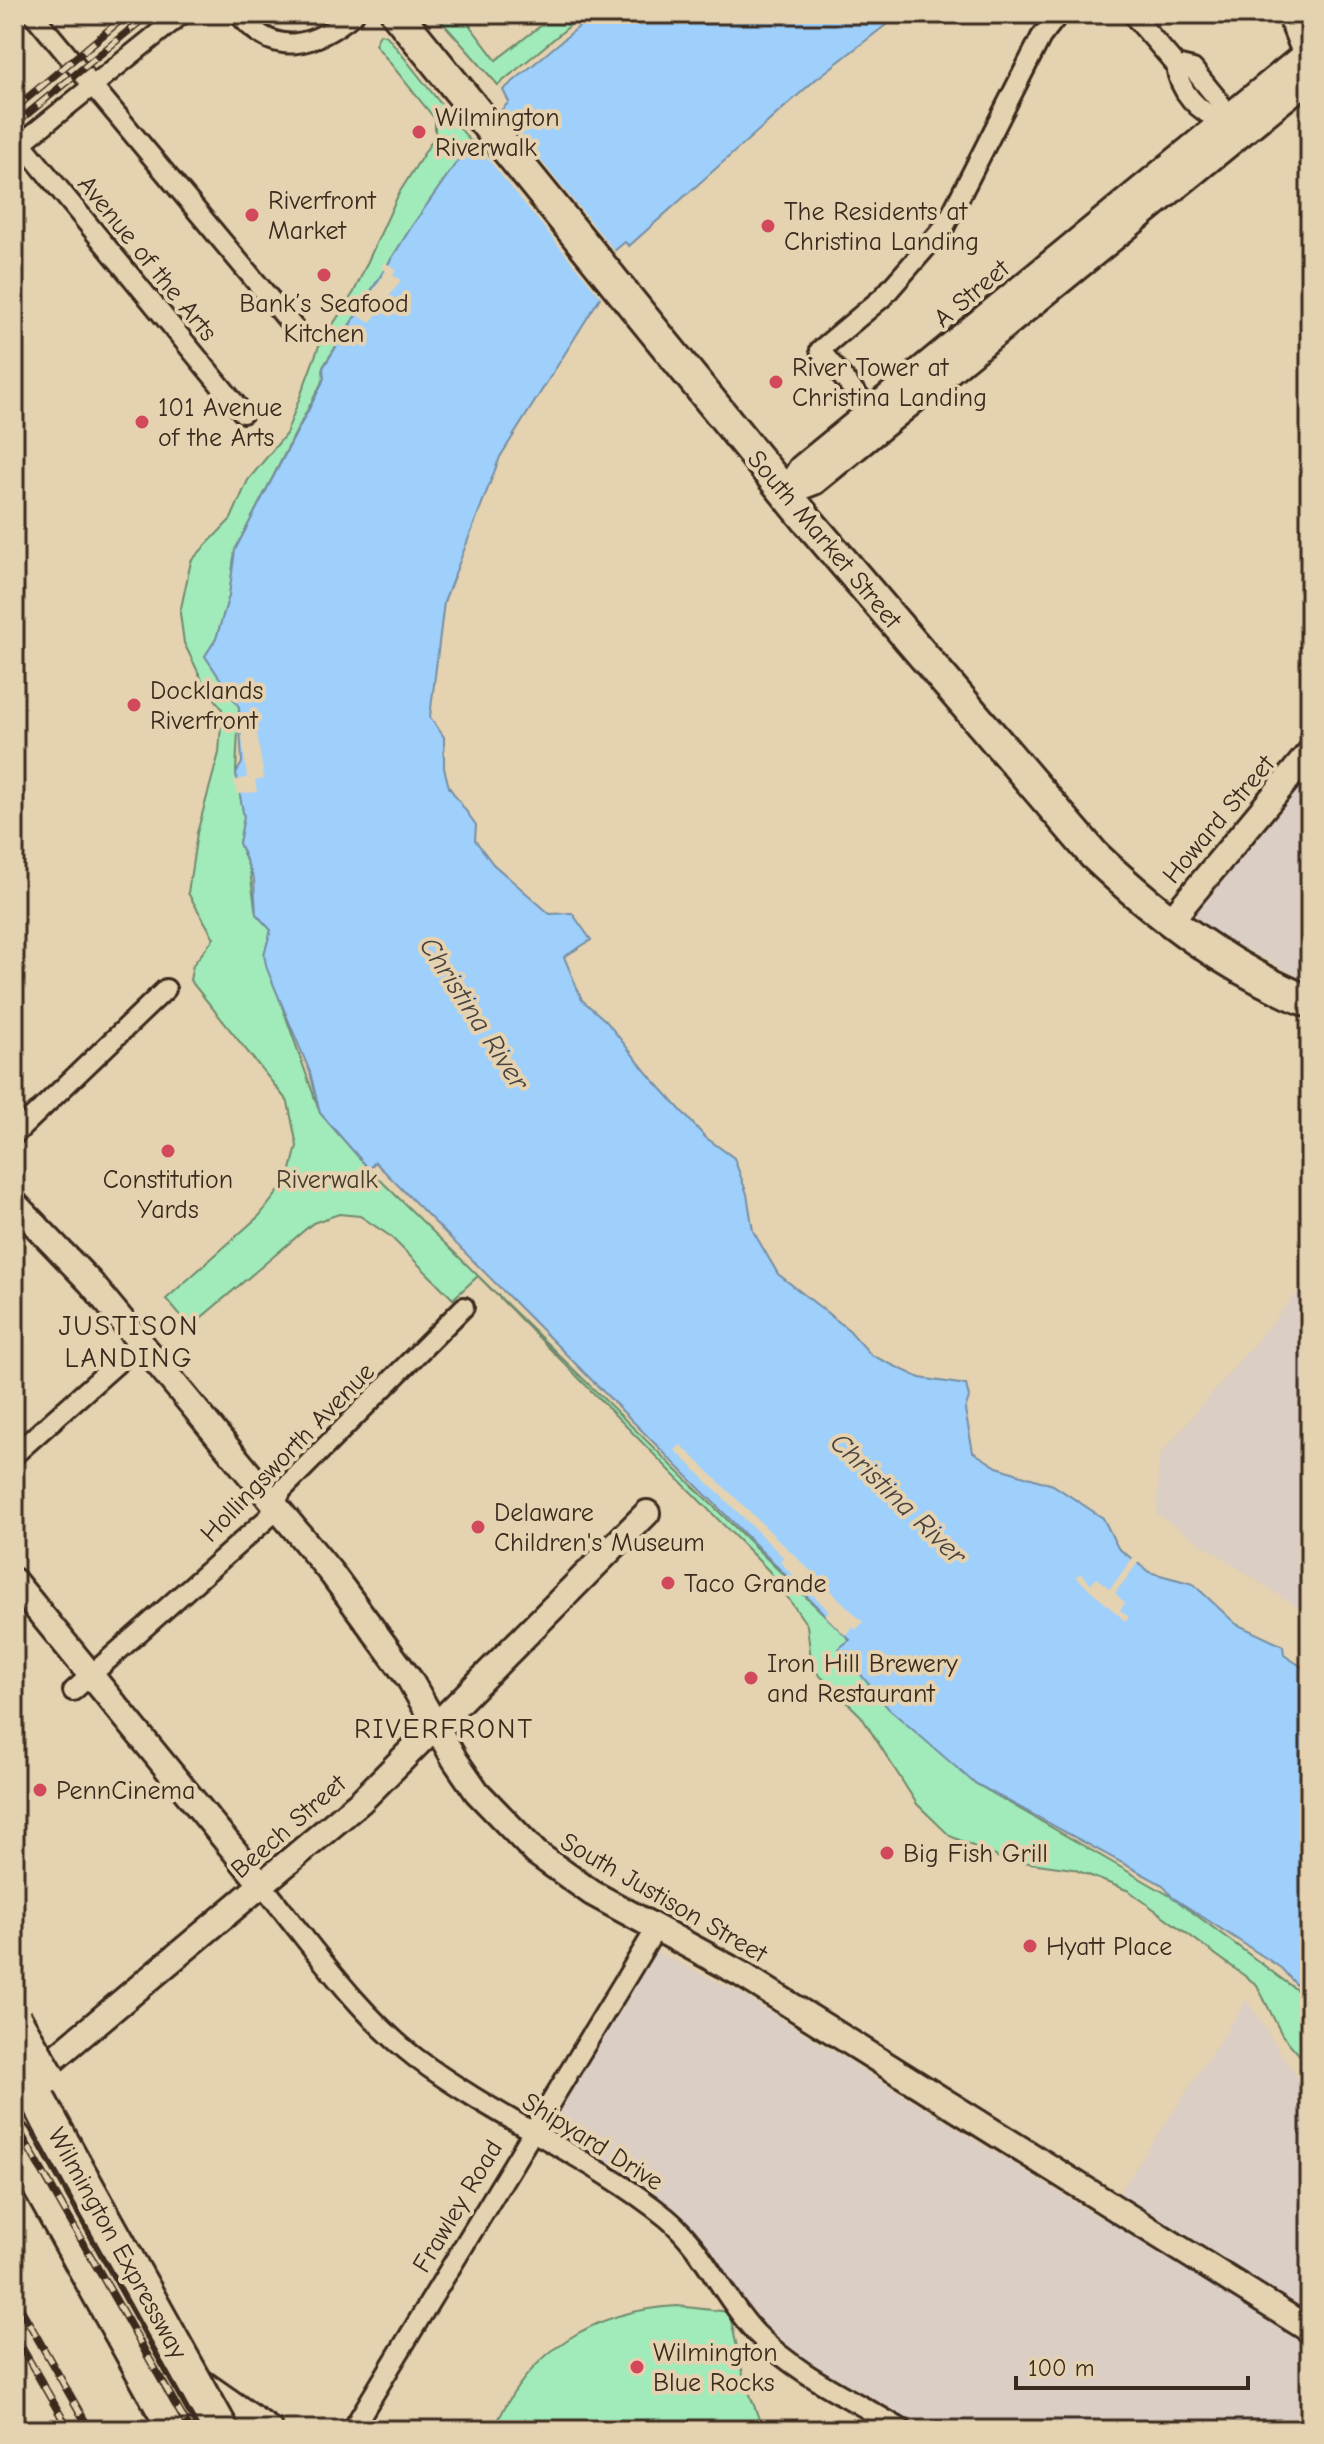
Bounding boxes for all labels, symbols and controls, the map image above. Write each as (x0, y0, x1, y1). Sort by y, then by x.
place label: Wilmington Riverwalk (435, 103, 560, 163)
marker: Wilmington Riverwalk (410, 123, 428, 141)
street label: Avenue of the Arts (71, 170, 223, 347)
place label: Riverfront Market (268, 186, 377, 246)
place label: The Residents at Christina Landing (784, 197, 979, 257)
marker: Riverfront Market (243, 206, 261, 224)
marker: The Residents at Christina Landing (759, 217, 777, 235)
street label: A Street (928, 253, 1017, 334)
marker: Bank’s Seafood Kitchen (315, 266, 333, 284)
place label: Bank’s Seafood Kitchen (239, 289, 409, 349)
place label: River Tower at Christina Landing (792, 353, 987, 413)
marker: River Tower at Christina Landing (767, 373, 785, 391)
place label: 101 Avenue of the Arts (158, 393, 282, 453)
marker: 101 Avenue of the Arts (133, 413, 151, 431)
street label: South Market Street (741, 444, 908, 636)
place label: Docklands Riverfront (150, 676, 263, 736)
marker: Docklands Riverfront (125, 696, 143, 714)
street label: Howard Street (1157, 748, 1282, 890)
water label: Christina River (413, 931, 536, 1097)
marker: Constitution Yards (159, 1142, 177, 1160)
place label: Constitution Yards (103, 1165, 233, 1225)
park label: Riverwalk (276, 1165, 378, 1195)
district label: JUSTISON LANDING (59, 1310, 199, 1374)
street label: Hollingsworth Avenue (195, 1357, 381, 1548)
water label: Christina River (824, 1426, 974, 1573)
place label: Delaware Children's Museum (494, 1498, 705, 1558)
marker: Delaware Children's Museum (469, 1518, 487, 1536)
place label: Taco Grande (684, 1569, 827, 1599)
marker: Taco Grande (659, 1574, 677, 1592)
place label: Iron Hill Brewery and Restaurant (767, 1649, 958, 1709)
marker: Iron Hill Brewery and Restaurant (742, 1669, 760, 1687)
district label: RIVERFRONT (354, 1713, 534, 1745)
street label: Beech Street (225, 1768, 353, 1885)
place label: PennCinema (56, 1776, 195, 1806)
marker: PennCinema (31, 1781, 49, 1799)
street label: South Justison Street (555, 1827, 773, 1970)
place label: Big Fish Grill (903, 1839, 1048, 1869)
marker: Big Fish Grill (878, 1844, 896, 1862)
place label: Hyatt Place (1046, 1932, 1172, 1962)
marker: Hyatt Place (1021, 1937, 1039, 1955)
street label: Shipyard Drive (516, 2087, 668, 2197)
street label: Wilmington Expressway (41, 2123, 193, 2365)
street label: Frawley Road (407, 2135, 509, 2278)
place label: Wilmington Blue Rocks (653, 2338, 778, 2398)
scale bar (1016, 2340, 1248, 2390)
text: 100 m (1028, 2354, 1095, 2382)
marker: Wilmington Blue Rocks (628, 2358, 646, 2376)

